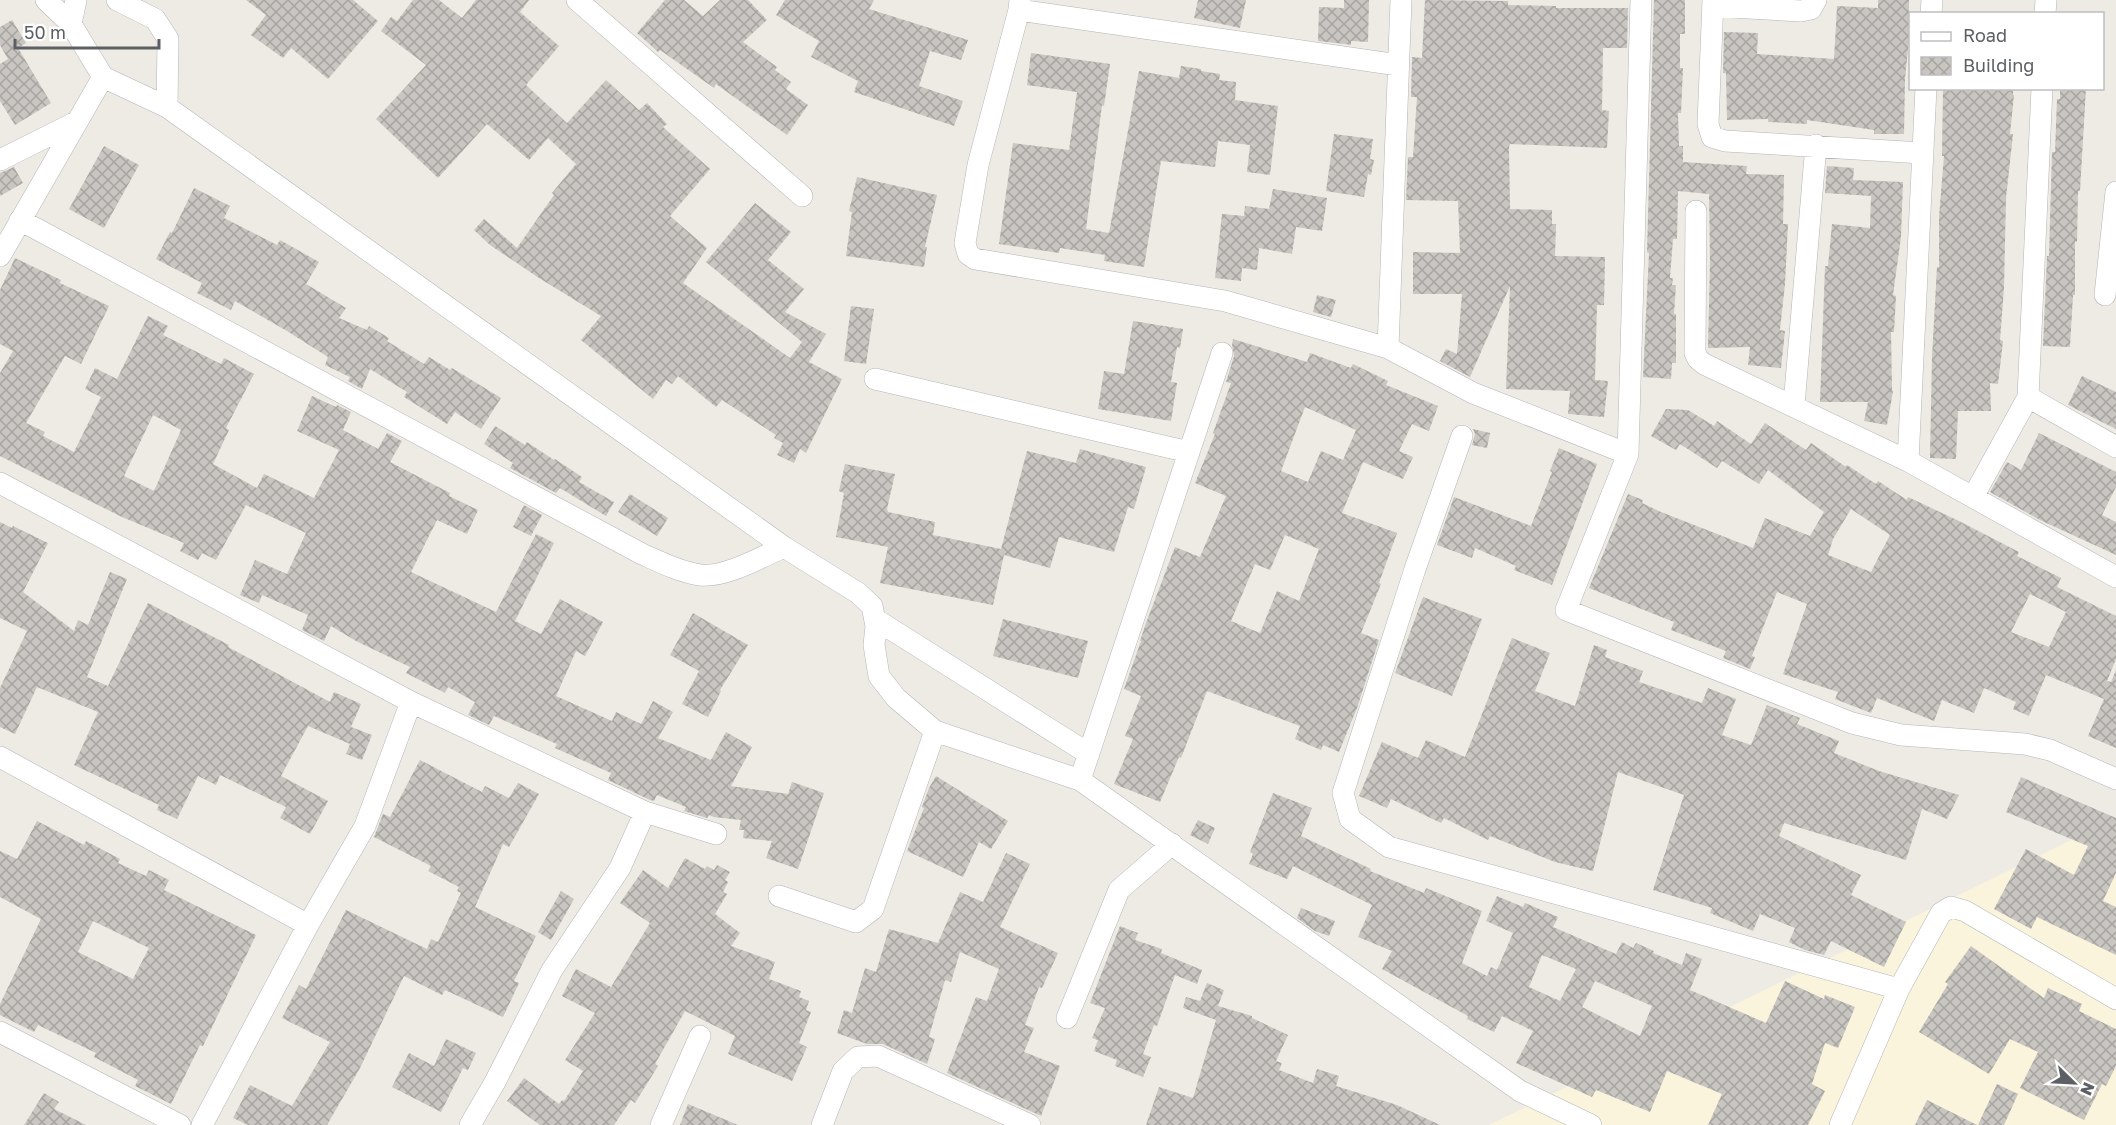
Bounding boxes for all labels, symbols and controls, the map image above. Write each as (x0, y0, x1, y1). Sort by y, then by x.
scale bar (15, 12, 159, 50)
legend (1909, 12, 2104, 90)
text: 50 m (24, 21, 66, 43)
text: Road (1963, 24, 2007, 46)
text: Building (1963, 54, 2034, 76)
north arrow (2044, 1053, 2104, 1113)
text: N (2076, 1079, 2099, 1099)

